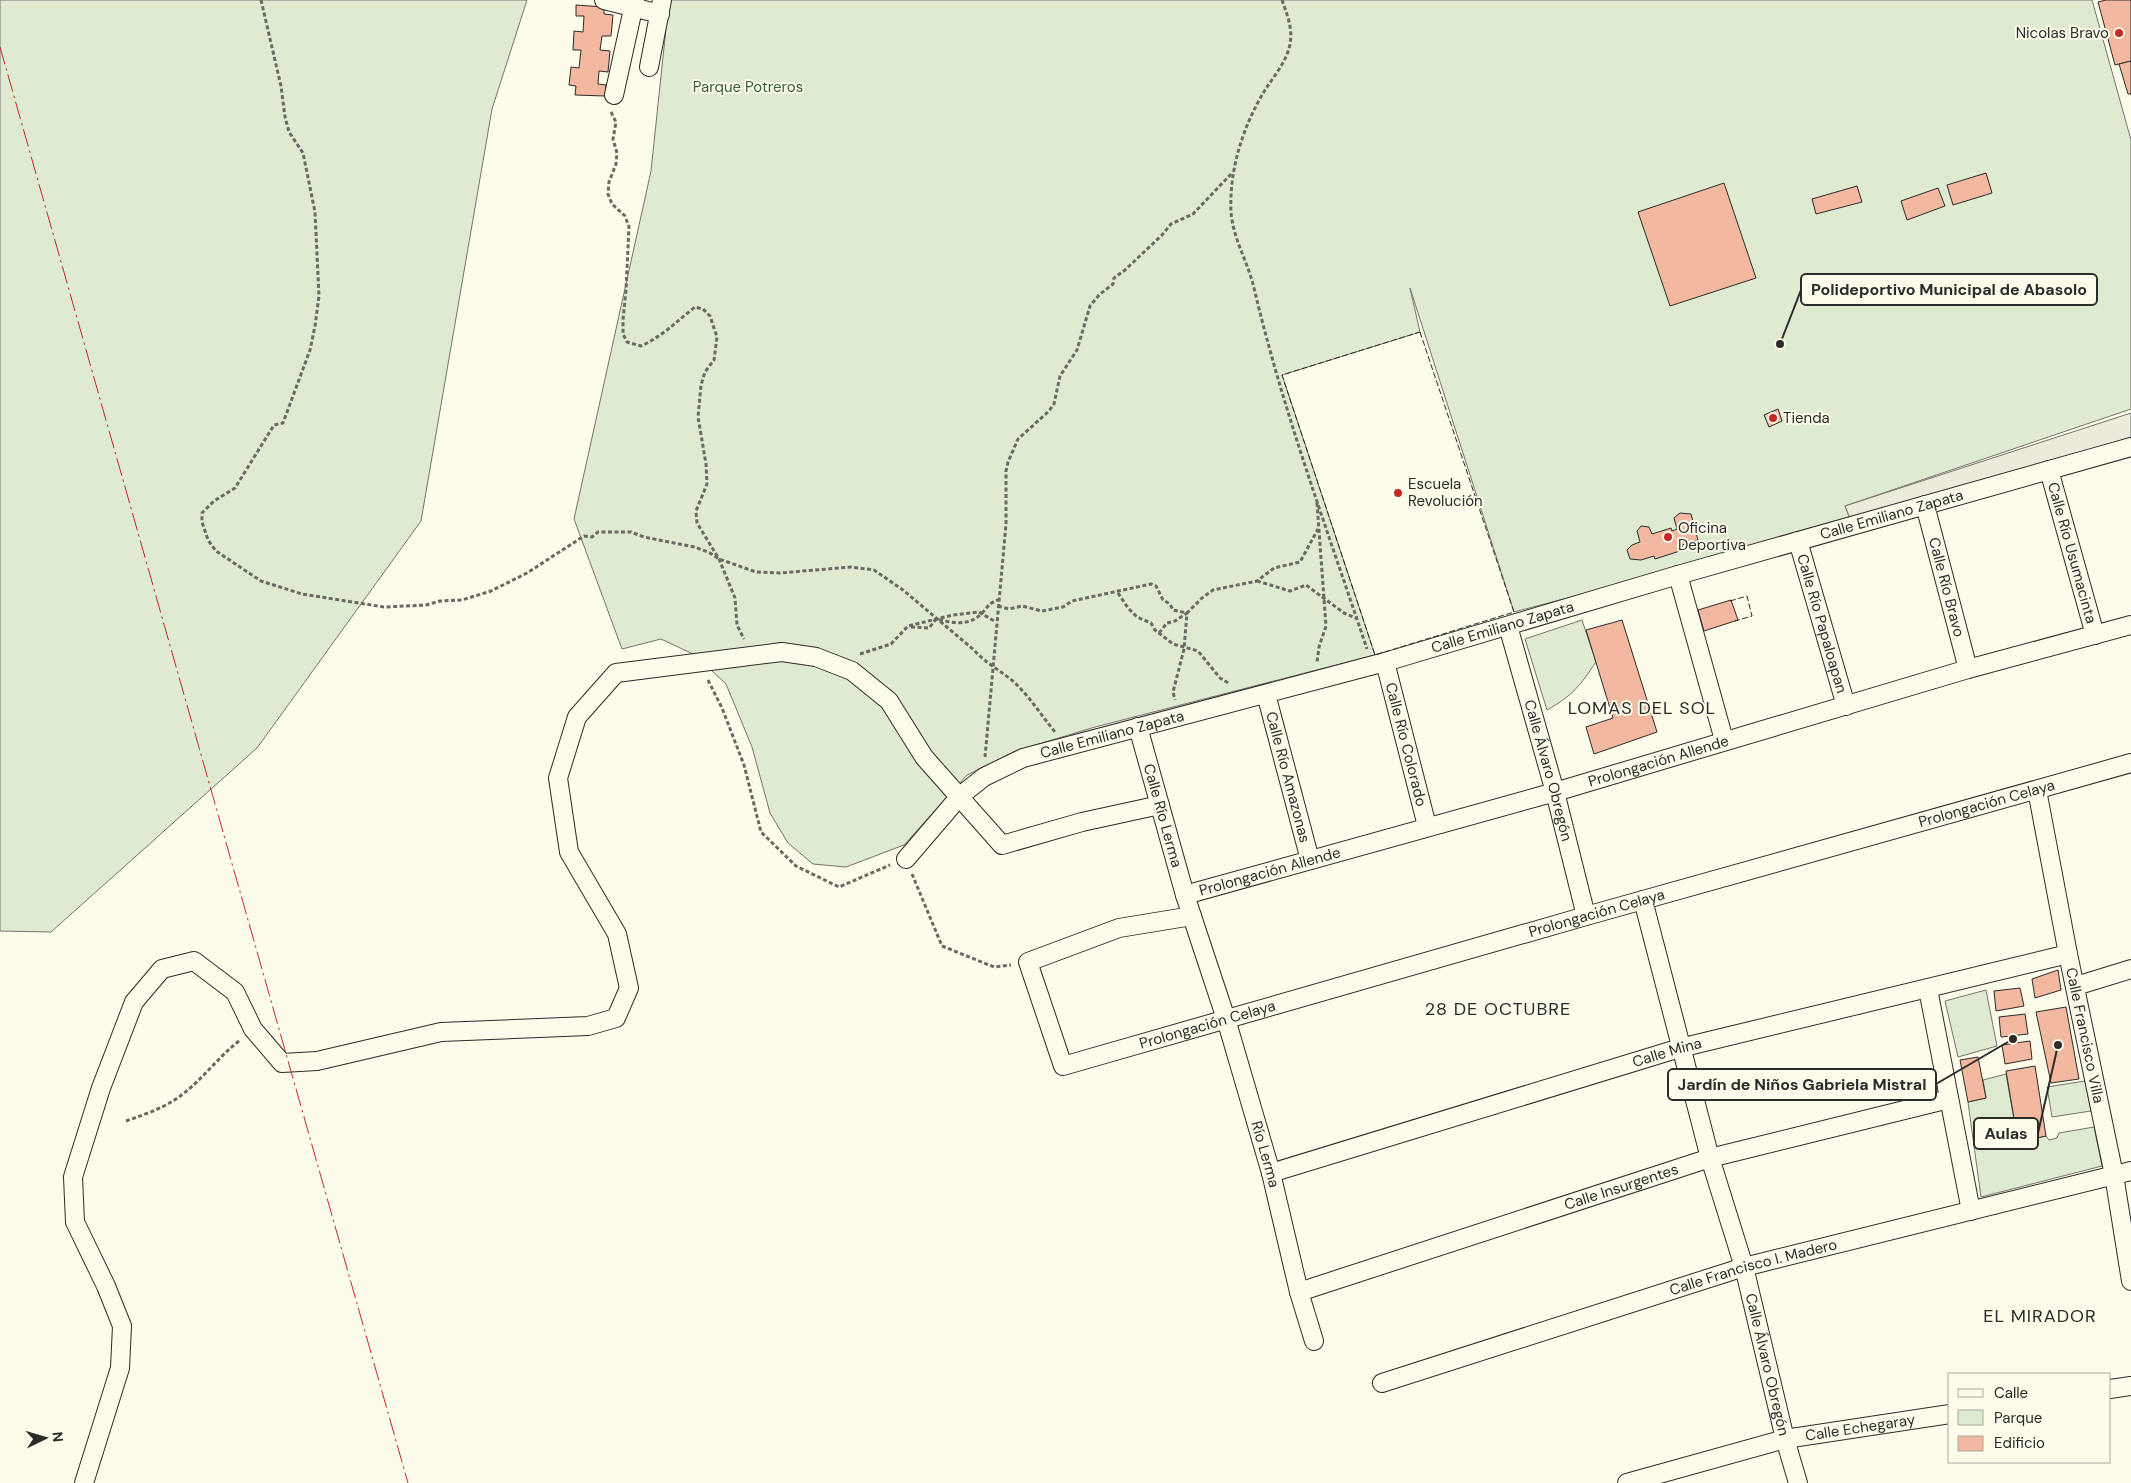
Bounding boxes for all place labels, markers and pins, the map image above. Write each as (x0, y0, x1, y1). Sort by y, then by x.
place label: Nicolas Bravo (2016, 23, 2109, 43)
marker: Nicolas Bravo (2113, 27, 2125, 39)
callout: Polideportivo Municipal de Abasolo (1801, 274, 2097, 305)
place label: Tienda (1783, 408, 1830, 428)
marker: Tienda (1767, 412, 1779, 424)
place label: Escuela Revolución (1408, 474, 1483, 511)
marker: Escuela Revolución (1392, 487, 1404, 499)
place label: Oficina Deportiva (1678, 518, 1746, 555)
marker: Oficina Deportiva (1662, 531, 1674, 543)
callout: Jardín de Niños Gabriela Mistral (1668, 1069, 1936, 1100)
callout: Aulas (1974, 1118, 2038, 1149)

